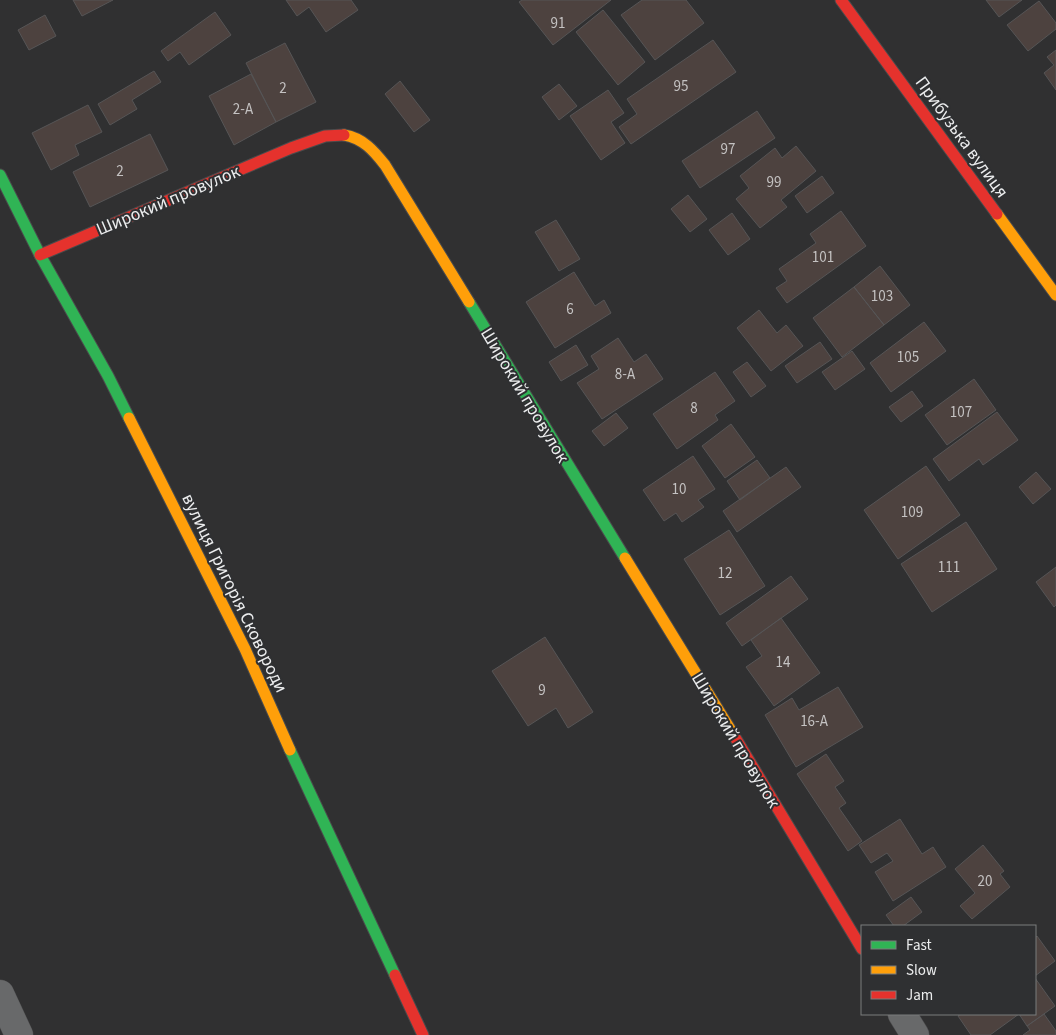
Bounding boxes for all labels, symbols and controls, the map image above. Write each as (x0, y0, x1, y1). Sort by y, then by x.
house number: 91 (551, 13, 565, 34)
street label: Прибузька вулиця (909, 72, 1014, 203)
house number: 95 (674, 76, 688, 97)
house number: 2 (279, 78, 287, 99)
house number: 2-А (233, 99, 254, 120)
house number: 97 (721, 139, 735, 160)
street label: Широкий провулок (93, 159, 244, 242)
house number: 2 (116, 161, 124, 182)
house number: 99 (767, 172, 781, 193)
house number: 101 (812, 247, 834, 268)
house number: 103 (871, 286, 893, 307)
house number: 6 (566, 299, 574, 320)
street label: Широкий провулок (474, 323, 575, 468)
house number: 105 (897, 347, 919, 368)
house number: 8-А (615, 364, 636, 385)
house number: 8 (690, 398, 698, 419)
house number: 107 (950, 402, 972, 423)
house number: 10 (672, 479, 686, 500)
street label: вулиця Григорія Сковороди (175, 489, 294, 697)
house number: 109 (901, 502, 923, 523)
house number: 111 (938, 557, 960, 578)
house number: 12 (718, 563, 732, 584)
house number: 14 (776, 652, 791, 673)
street label: Широкий провулок (685, 668, 786, 813)
house number: 9 (538, 680, 546, 701)
house number: 16-А (800, 711, 829, 732)
house number: 20 (978, 871, 992, 892)
legend (861, 925, 1036, 1015)
text: Fast (906, 935, 932, 956)
text: Slow (906, 960, 937, 981)
text: Jam (906, 985, 933, 1006)

